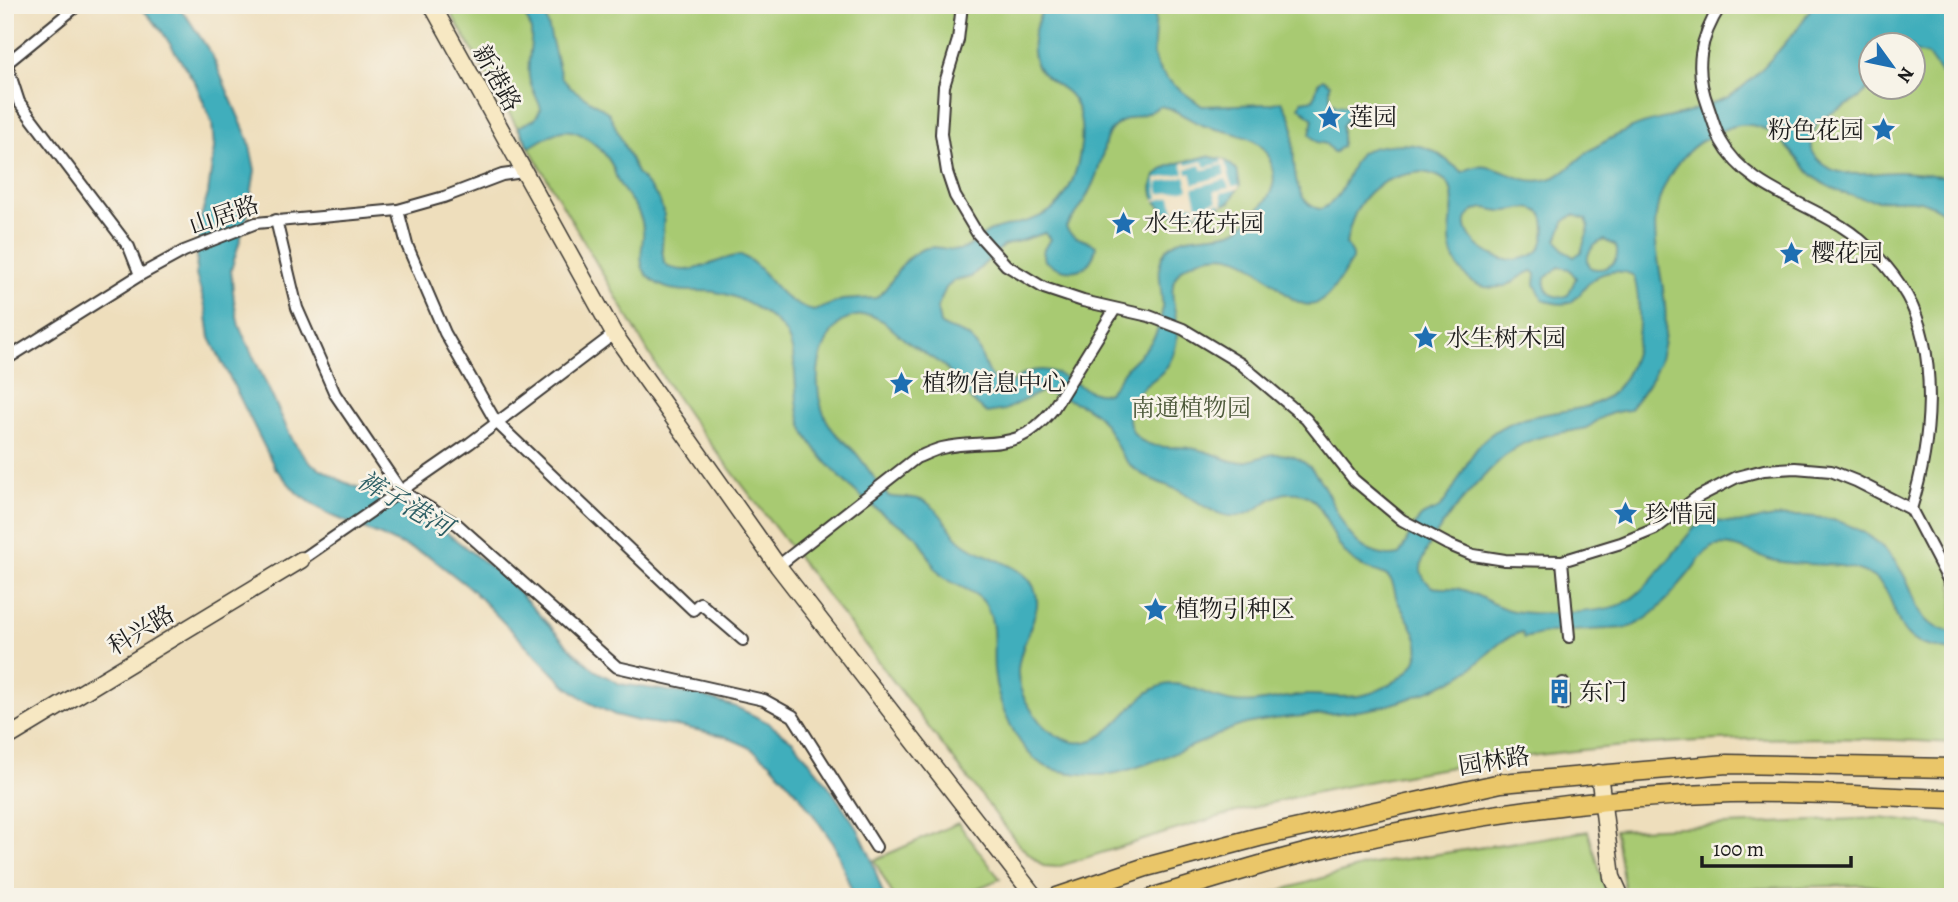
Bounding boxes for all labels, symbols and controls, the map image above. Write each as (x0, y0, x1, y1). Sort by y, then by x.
north arrow (1856, 32, 1926, 102)
street label: 新港路 (466, 39, 528, 117)
text: N (1891, 62, 1920, 88)
place label: 莲园 (1349, 101, 1397, 133)
place icon: 莲园 (1315, 103, 1343, 131)
place label: 粉色花园 (1768, 114, 1864, 146)
place icon: 粉色花园 (1870, 116, 1898, 144)
street label: 山居路 (185, 188, 263, 242)
place label: 水生花卉园 (1144, 207, 1264, 239)
place icon: 水生花卉园 (1110, 209, 1138, 237)
place label: 樱花园 (1811, 237, 1883, 269)
place icon: 樱花园 (1777, 239, 1805, 267)
place label: 水生树木园 (1446, 322, 1566, 354)
place icon: 水生树木园 (1412, 324, 1440, 352)
place label: 植物信息中心 (922, 367, 1066, 399)
place icon: 植物信息中心 (888, 369, 916, 397)
park label: 南通植物园 (1131, 392, 1251, 424)
water label: 裤子港河 (351, 463, 462, 547)
place label: 珍惜园 (1645, 498, 1717, 530)
place icon: 珍惜园 (1611, 500, 1639, 528)
place label: 植物引种区 (1175, 593, 1295, 625)
place icon: 植物引种区 (1141, 595, 1169, 623)
street label: 科兴路 (102, 598, 180, 662)
place label: 东门 (1579, 676, 1627, 708)
building icon: 东门 (1545, 678, 1573, 706)
street label: 园林路 (1456, 740, 1532, 782)
scale bar (1702, 825, 1851, 869)
text: 100 m (1713, 835, 1764, 863)

